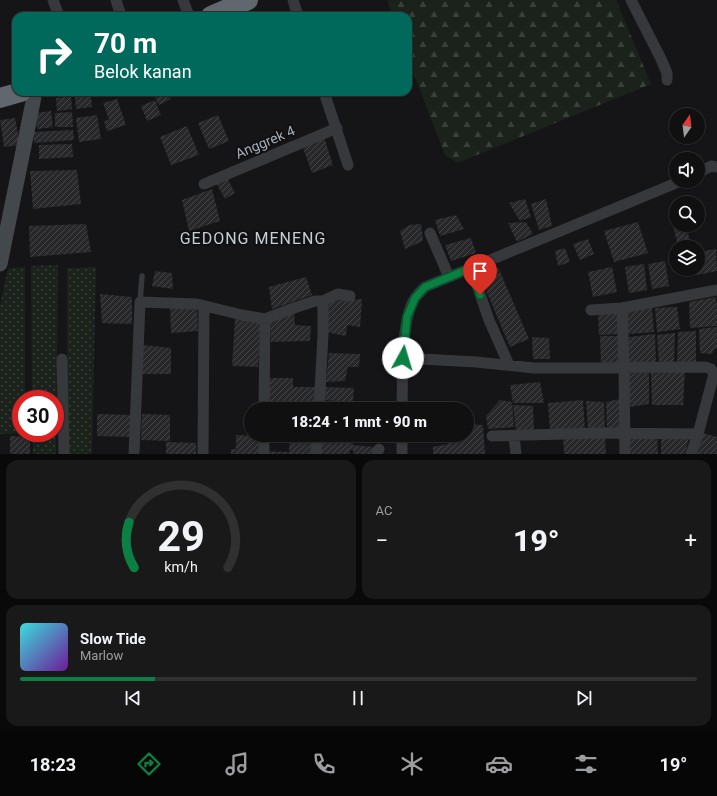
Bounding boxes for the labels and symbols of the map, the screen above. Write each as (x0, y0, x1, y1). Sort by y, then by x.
north arrow (669, 108, 705, 144)
street label: Anggrek 4 (233, 122, 297, 162)
district label: GEDONG MENENG (180, 229, 326, 248)
pin (463, 254, 497, 295)
position arrow (382, 337, 424, 379)
speed limit sign: 30 (12, 390, 64, 442)

